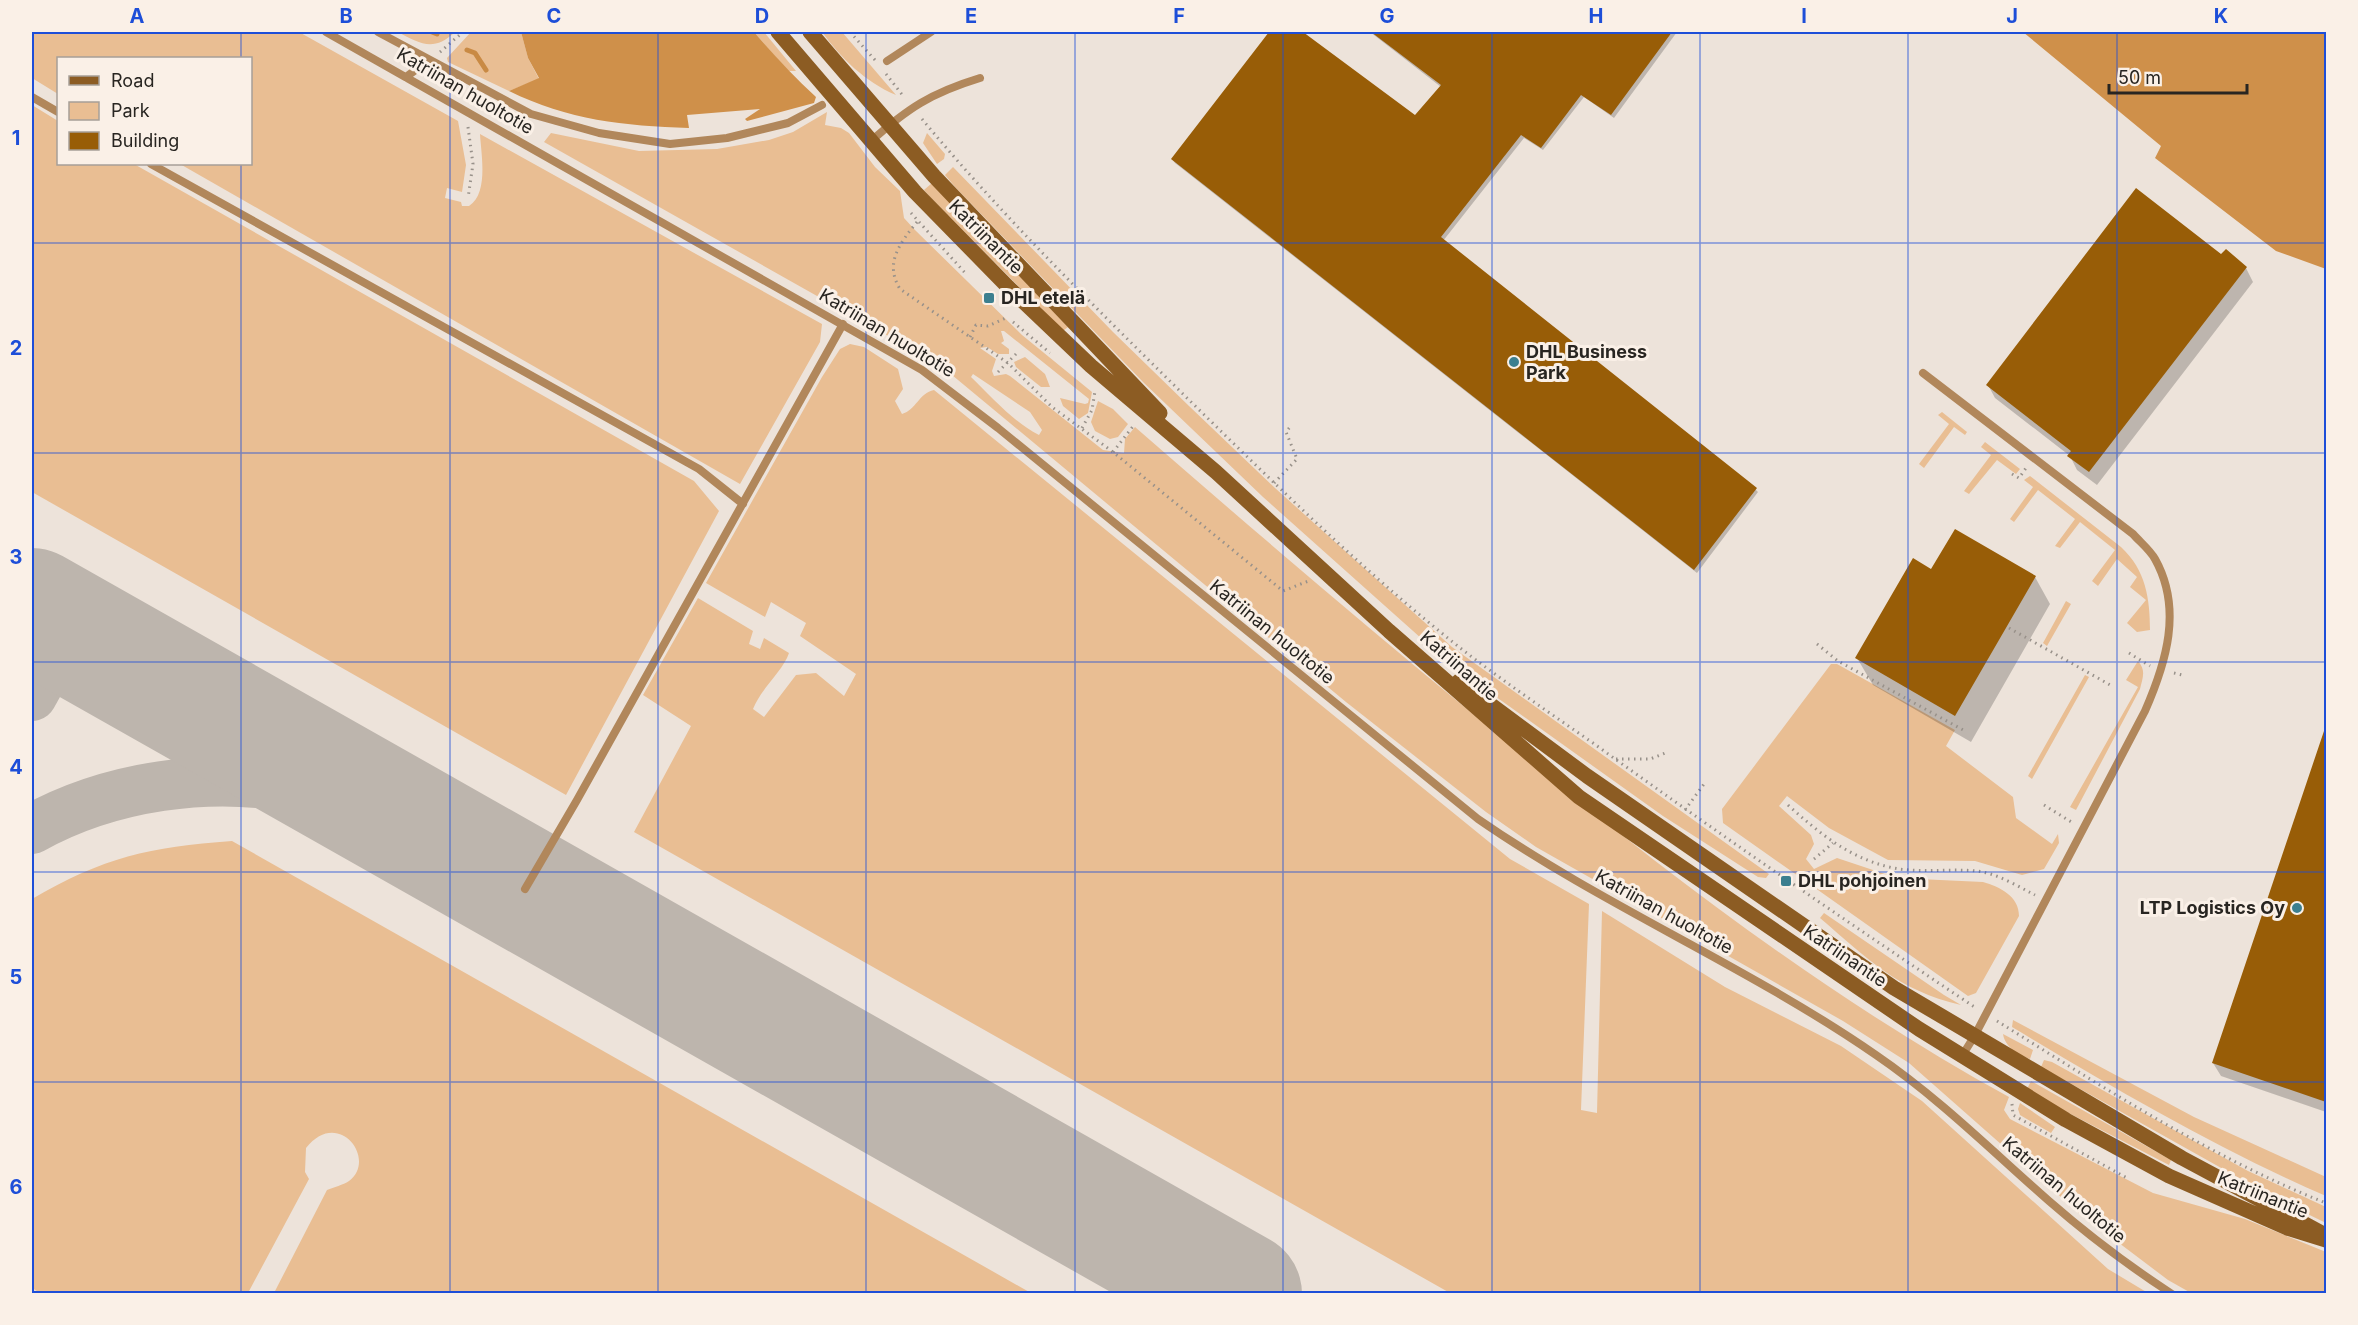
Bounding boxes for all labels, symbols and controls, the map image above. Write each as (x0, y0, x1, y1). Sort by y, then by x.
text: A (130, 4, 145, 28)
text: B (339, 4, 353, 28)
text: C (547, 4, 561, 28)
text: D (755, 4, 769, 28)
text: E (965, 4, 977, 28)
text: F (1173, 4, 1185, 28)
text: G (1379, 4, 1395, 28)
text: H (1589, 4, 1603, 28)
text: I (1801, 4, 1807, 28)
text: J (2006, 4, 2018, 28)
text: K (2214, 4, 2228, 28)
street label: Katriinan huoltotie (393, 43, 537, 138)
legend (57, 57, 252, 165)
scale bar (2109, 57, 2247, 95)
text: 50 m (2118, 67, 2161, 88)
text: Road (111, 70, 154, 91)
text: Park (111, 100, 150, 121)
text: 1 (12, 126, 20, 150)
text: Building (111, 130, 179, 151)
street label: Katriinantie (945, 195, 1028, 278)
street label: Katriinan huoltotie (816, 284, 959, 381)
place label: DHL etelä (1001, 287, 1085, 308)
marker: DHL etelä (982, 291, 996, 305)
text: 2 (10, 336, 22, 360)
place label: DHL Business Park (1526, 341, 1647, 383)
marker: DHL Business Park (1507, 355, 1521, 369)
text: 3 (10, 545, 22, 569)
street label: Katriinan huoltotie (1206, 575, 1339, 688)
street label: Katriinantie (1416, 626, 1502, 705)
text: 4 (9, 755, 23, 779)
street label: Katriinan huoltotie (1592, 865, 1737, 958)
place label: DHL pohjoinen (1798, 870, 1926, 891)
marker: DHL pohjoinen (1779, 874, 1793, 888)
place label: LTP Logistics Oy (2140, 897, 2285, 918)
marker: LTP Logistics Oy (2290, 901, 2304, 915)
street label: Katriinantie (1800, 920, 1891, 991)
text: 5 (10, 965, 22, 989)
street label: Katriinan huoltotie (1998, 1132, 2130, 1247)
street label: Katriinantie (2215, 1167, 2312, 1222)
text: 6 (10, 1175, 23, 1199)

